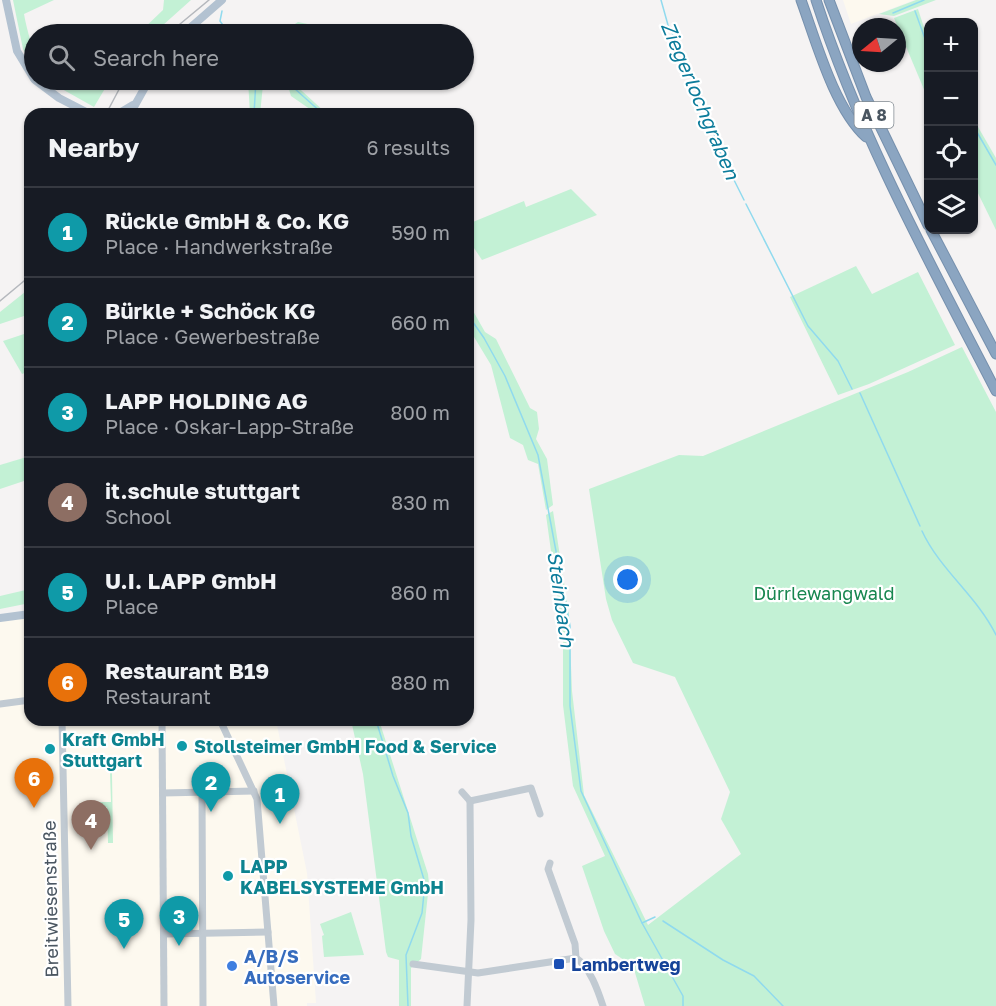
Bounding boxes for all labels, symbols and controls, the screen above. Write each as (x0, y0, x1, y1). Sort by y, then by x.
water label: Ziegerlochgraben (656, 17, 745, 184)
north arrow (852, 18, 906, 72)
map controls (924, 18, 978, 234)
button: + (924, 18, 978, 72)
search box (24, 24, 474, 90)
icon: search (45, 41, 78, 74)
text: Search here (93, 44, 219, 71)
button: − (924, 72, 978, 126)
road number: A 8 (854, 102, 894, 128)
button: locate (924, 126, 978, 180)
text: Nearby (48, 132, 139, 163)
text: 6 results (366, 135, 450, 159)
button: layers (924, 180, 978, 234)
text: Rückle GmbH & Co. KG (105, 207, 349, 234)
text: 1 (62, 220, 73, 244)
text: 590 m (391, 220, 450, 244)
text: Place · Handwerkstraße (105, 234, 333, 258)
text: Bürkle + Schöck KG (105, 297, 315, 324)
text: 2 (61, 310, 74, 334)
text: 660 m (391, 310, 450, 334)
text: Place · Gewerbestraße (105, 324, 320, 348)
text: LAPP HOLDING AG (105, 387, 308, 414)
text: 3 (61, 400, 74, 424)
text: 800 m (390, 400, 450, 424)
text: Place · Oskar-Lapp-Straße (105, 414, 354, 438)
text: it.schule stuttgart (105, 477, 300, 504)
text: 4 (61, 490, 74, 514)
text: 830 m (391, 490, 450, 514)
text: School (105, 504, 171, 528)
water label: Steinbach (543, 550, 581, 649)
your location (613, 565, 642, 594)
text: U.I. LAPP GmbH (105, 567, 277, 594)
text: 5 (61, 580, 74, 604)
text: 860 m (391, 580, 450, 604)
park label: Dürrlewangwald (754, 582, 894, 604)
text: Place (105, 594, 158, 618)
text: Restaurant B19 (105, 657, 269, 684)
text: 6 (61, 670, 74, 694)
text: 880 m (391, 670, 450, 694)
text: Restaurant (105, 684, 211, 708)
place label: Kraft GmbH Stuttgart (62, 728, 165, 771)
place label: Stollsteimer GmbH Food & Service (194, 735, 497, 757)
marker: Stollsteimer GmbH Food & Service (175, 739, 189, 753)
marker: Kraft GmbH Stuttgart (43, 742, 57, 756)
pin: 6 (15, 758, 54, 808)
pin: 2 (192, 762, 230, 812)
pin: 1 (260, 774, 300, 824)
pin: 4 (72, 800, 110, 850)
street label: Breitwiesenstraße (38, 820, 62, 978)
place label: LAPP KABELSYSTEME GmbH (240, 855, 444, 898)
marker: LAPP KABELSYSTEME GmbH (221, 869, 235, 883)
pin: 3 (160, 896, 198, 946)
pin: 5 (104, 900, 144, 949)
place label: A/B/S Autoservice (244, 945, 350, 988)
place label: Lambertweg (571, 953, 681, 975)
marker: Lambertweg (552, 957, 566, 971)
marker: A/B/S Autoservice (225, 959, 239, 973)

